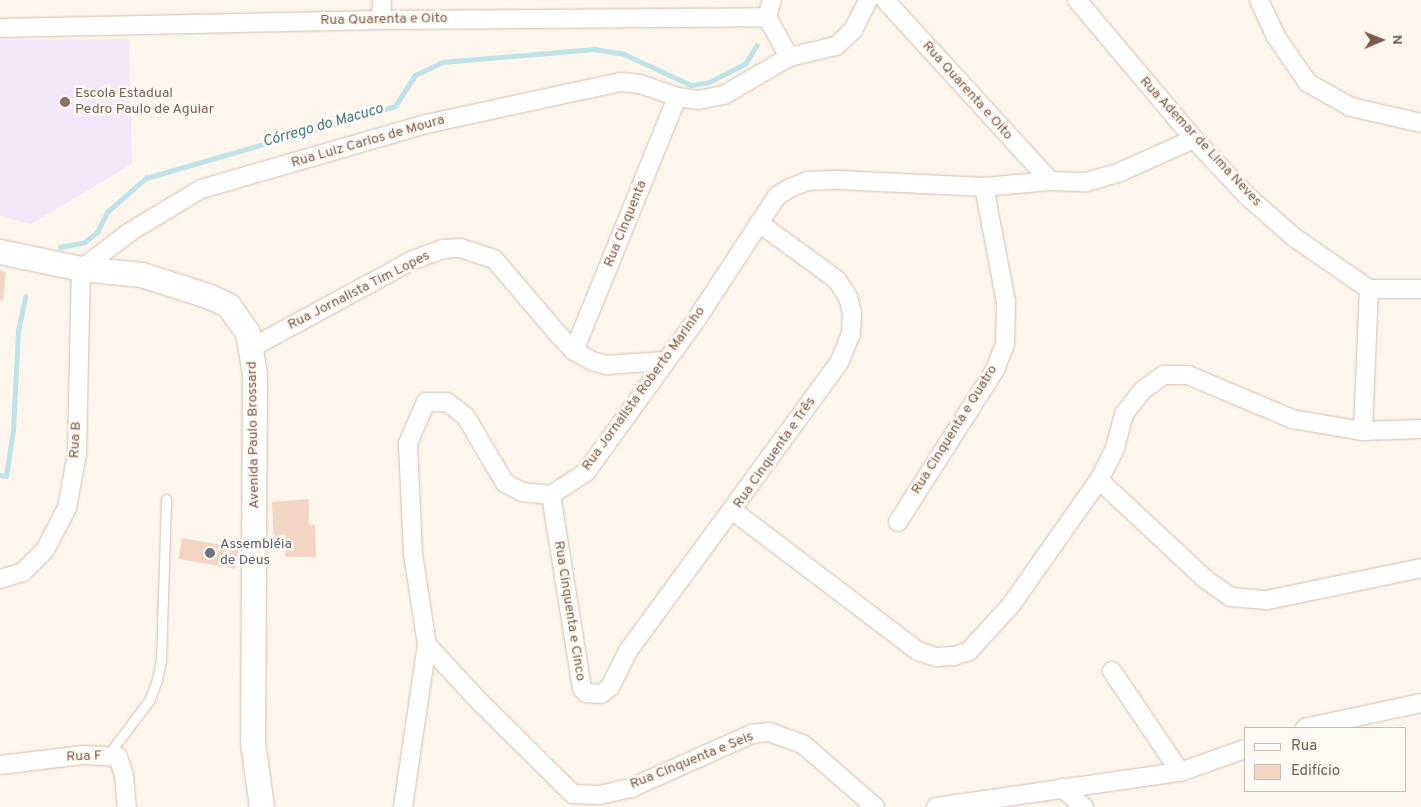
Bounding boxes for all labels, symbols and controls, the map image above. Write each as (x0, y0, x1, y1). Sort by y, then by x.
street label: Rua Quarenta e Oito (320, 10, 448, 30)
north arrow (1356, 15, 1406, 65)
text: N (1388, 35, 1405, 45)
street label: Rua Quarenta e Oito (918, 38, 1016, 144)
street label: Rua Ademar de Lima Neves (1135, 73, 1265, 211)
place label: Escola Estadual Pedro Paulo de Aguiar (75, 86, 215, 118)
marker: Escola Estadual Pedro Paulo de Aguiar (59, 96, 71, 108)
water label: Córrego do Macuco (261, 100, 385, 152)
street label: Rua Luiz Carlos de Moura (289, 112, 447, 172)
street label: Rua Cinquenta (601, 178, 651, 270)
street label: Rua Jornalista Tim Lopes (285, 248, 433, 334)
street label: Rua Jornalista Roberto Marinho (579, 304, 709, 474)
street label: Avenida Paulo Brossard (244, 361, 264, 509)
street label: Rua Cinquenta e Quatro (908, 362, 1002, 498)
street label: Rua Cinquenta e Três (730, 394, 820, 512)
street label: Rua B (67, 421, 85, 459)
place label: Assembléia de Deus (220, 537, 292, 570)
street label: Rua Cinquenta e Cinco (550, 540, 588, 682)
marker: Assembléia de Deus (204, 547, 216, 559)
legend (1244, 727, 1406, 792)
street label: Rua Cinquenta e Seis (628, 729, 756, 793)
text: Rua (1291, 737, 1317, 756)
street label: Rua F (66, 748, 102, 766)
text: Edifício (1291, 762, 1340, 781)

